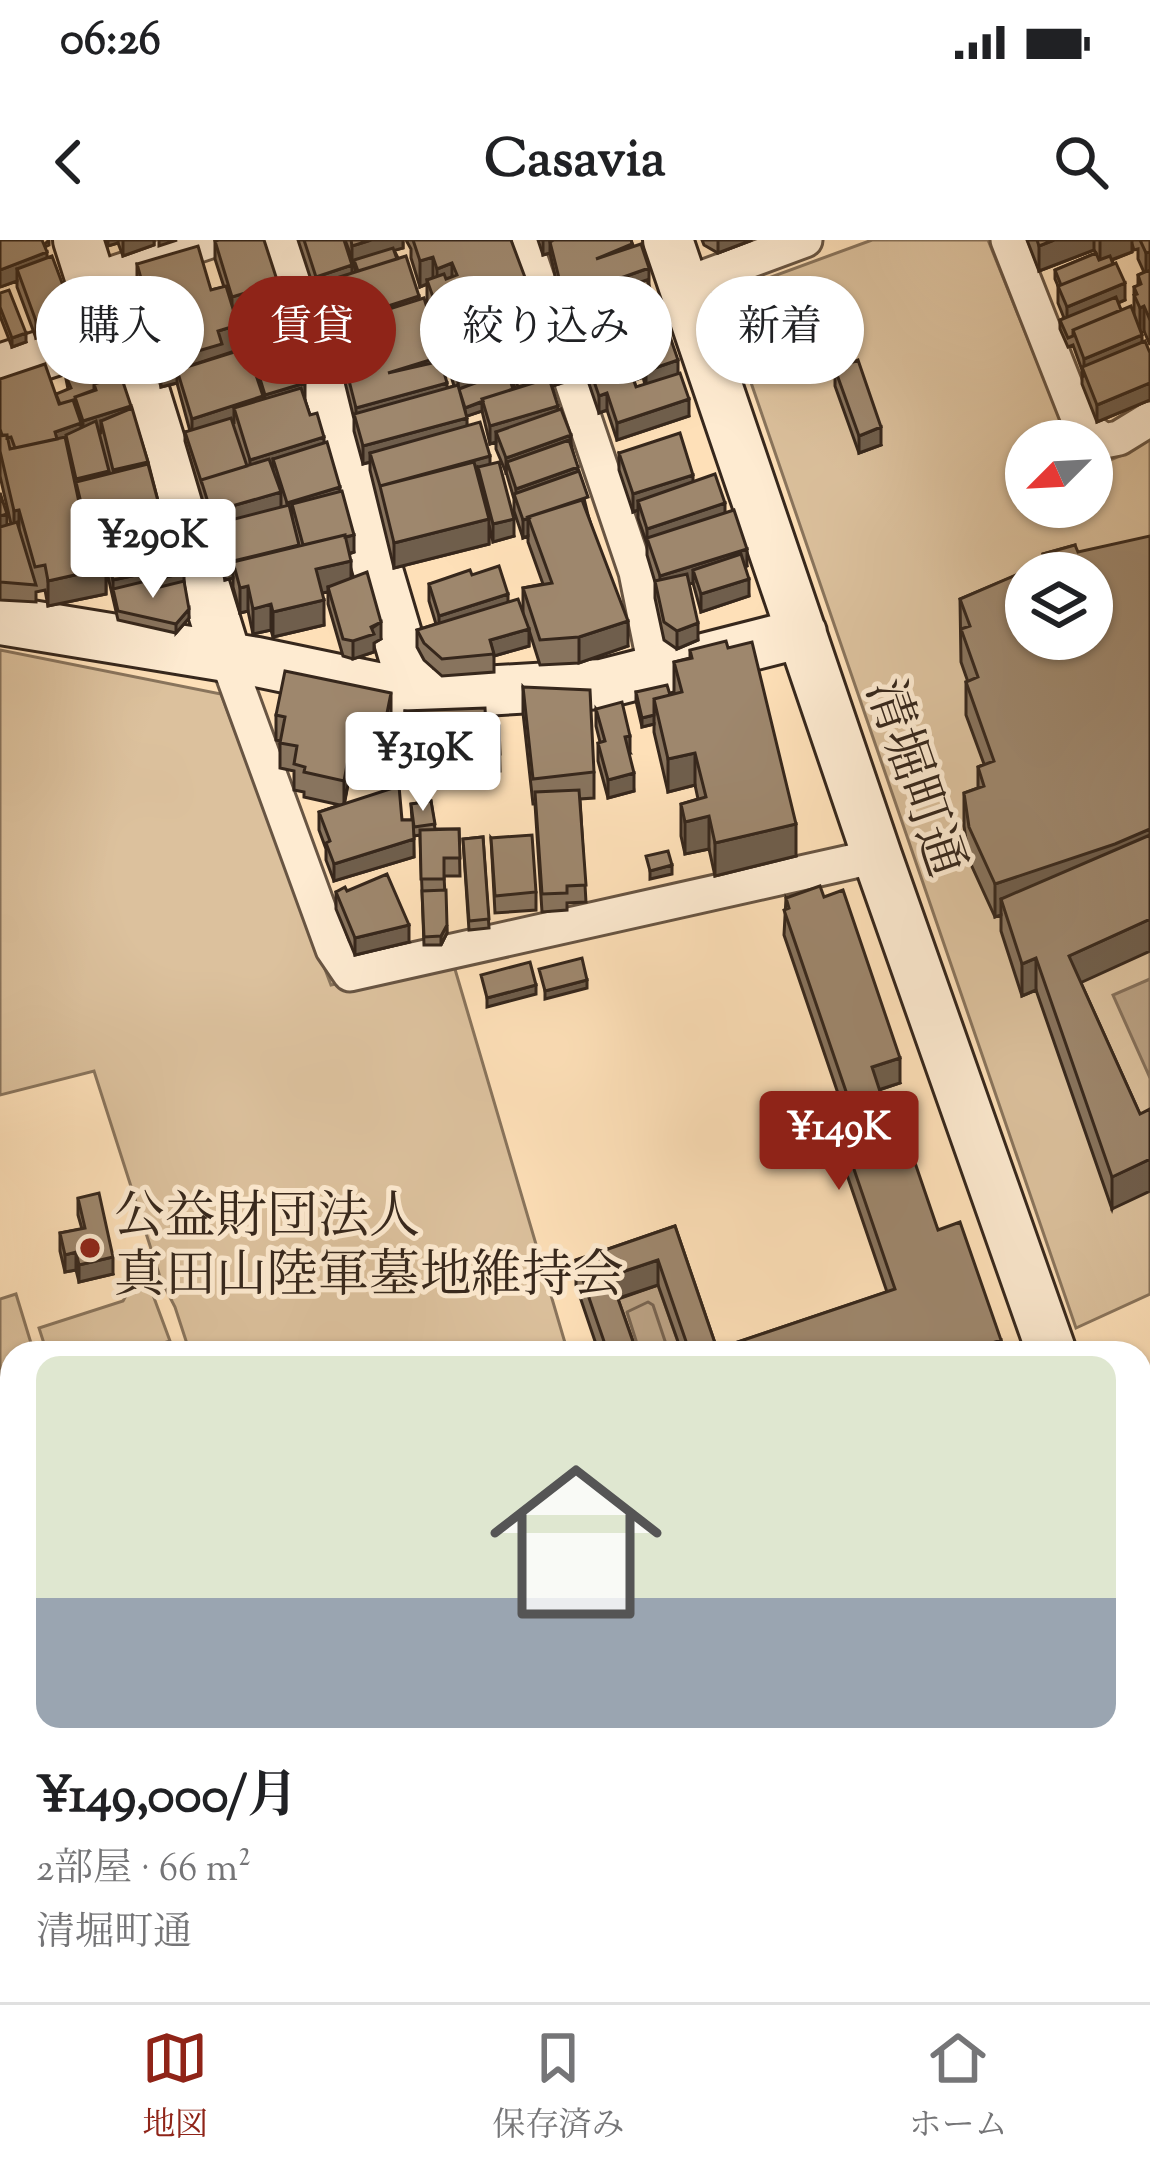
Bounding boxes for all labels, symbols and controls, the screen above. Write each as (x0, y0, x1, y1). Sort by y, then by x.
text: 06:26 (60, 10, 161, 75)
text: Casavia (484, 123, 666, 201)
icon: back (36, 129, 102, 195)
icon: search (1048, 129, 1114, 195)
chip: 購入 (36, 276, 204, 384)
chip: 賃貸 (228, 276, 396, 384)
chip: 絞り込み (420, 276, 672, 384)
chip: 新着 (696, 276, 864, 384)
north arrow (1005, 420, 1113, 528)
map controls (1005, 420, 1113, 660)
pin: ¥290K (69, 499, 237, 601)
text: ¥290K (98, 510, 208, 566)
button: layers (1005, 552, 1113, 660)
street label: 清堀町通 (844, 671, 980, 887)
pin: ¥319K (339, 712, 507, 814)
text: ¥319K (373, 723, 473, 779)
pin: ¥149K (755, 1091, 923, 1193)
text: ¥149K (787, 1102, 891, 1158)
place label: 公益財団法人 真田山陸軍墓地維持会 (114, 1183, 624, 1315)
marker: 公益財団法人 真田山陸軍墓地維持会 (77, 1235, 103, 1261)
icon: home (468, 1434, 684, 1650)
text: ¥149,000/月 (36, 1762, 298, 1835)
text: 2部屋 · 66 m² (36, 1843, 251, 1899)
text: 清堀町通 (36, 1907, 192, 1963)
tab: 地図 (142, 2025, 208, 2151)
tab: 保存済み (492, 2025, 624, 2151)
tab: ホーム (909, 2025, 1008, 2151)

